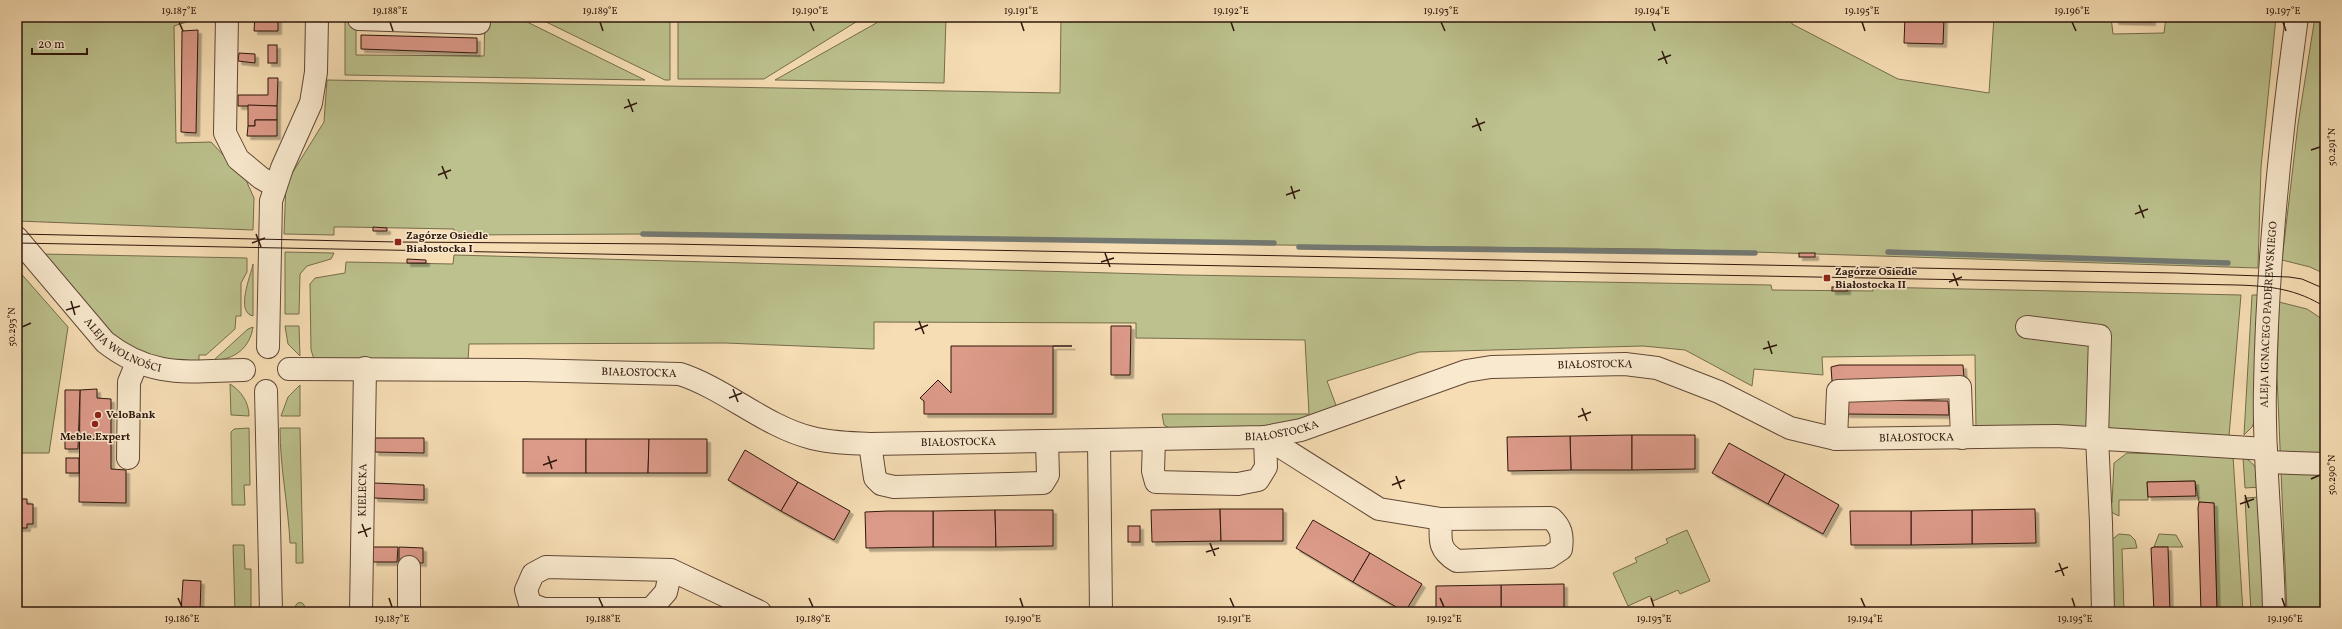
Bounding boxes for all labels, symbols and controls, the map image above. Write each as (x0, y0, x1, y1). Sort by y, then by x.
text: 19.187°E (162, 4, 197, 18)
text: 19.188°E (372, 4, 408, 18)
text: 19.189°E (582, 4, 618, 18)
text: 19.190°E (792, 4, 828, 18)
text: 19.191°E (1004, 4, 1038, 18)
text: 19.192°E (1213, 4, 1249, 18)
text: 19.193°E (1423, 4, 1459, 18)
text: 19.194°E (1634, 4, 1670, 18)
text: 19.195°E (1845, 4, 1879, 18)
text: 19.196°E (2054, 4, 2090, 18)
text: 19.197°E (2265, 4, 2301, 18)
scale bar (32, 30, 87, 56)
text: 20 m (38, 37, 65, 53)
text: 50.291°N (2325, 127, 2339, 166)
street label: ALEJA IGNACEGO PADEREWSKIEGO (2257, 221, 2281, 408)
place label: Zagórze Osiedle Białostocka I (406, 229, 489, 257)
marker: Zagórze Osiedle Białostocka I (393, 237, 403, 247)
place label: Zagórze Osiedle Białostocka II (1835, 265, 1918, 293)
marker: Zagórze Osiedle Białostocka II (1822, 273, 1832, 283)
text: 50.293°N (5, 307, 19, 347)
street label: ALEJA WOLNOŚCI (80, 315, 163, 376)
street label: BIAŁOSTOCKA (1557, 356, 1634, 373)
street label: BIAŁOSTOCKA (601, 364, 677, 381)
place label: VeloBank (106, 408, 156, 423)
marker: VeloBank (93, 410, 103, 420)
street label: BIAŁOSTOCKA (1245, 417, 1321, 445)
marker: Meble.Expert (90, 419, 100, 429)
place label: Meble.Expert (60, 430, 130, 445)
street label: BIAŁOSTOCKA (1879, 430, 1954, 446)
street label: BIAŁOSTOCKA (921, 434, 996, 451)
text: 50.290°N (2325, 454, 2339, 495)
street label: KIELECKA (355, 463, 371, 517)
text: 19.186°E (164, 612, 200, 626)
text: 19.187°E (375, 612, 410, 626)
text: 19.188°E (585, 612, 621, 626)
text: 19.189°E (795, 612, 831, 626)
text: 19.190°E (1005, 612, 1041, 626)
text: 19.191°E (1217, 612, 1251, 626)
text: 19.192°E (1426, 612, 1462, 626)
text: 19.193°E (1636, 612, 1672, 626)
text: 19.194°E (1847, 612, 1883, 626)
text: 19.195°E (2058, 612, 2092, 626)
text: 19.196°E (2267, 612, 2303, 626)

